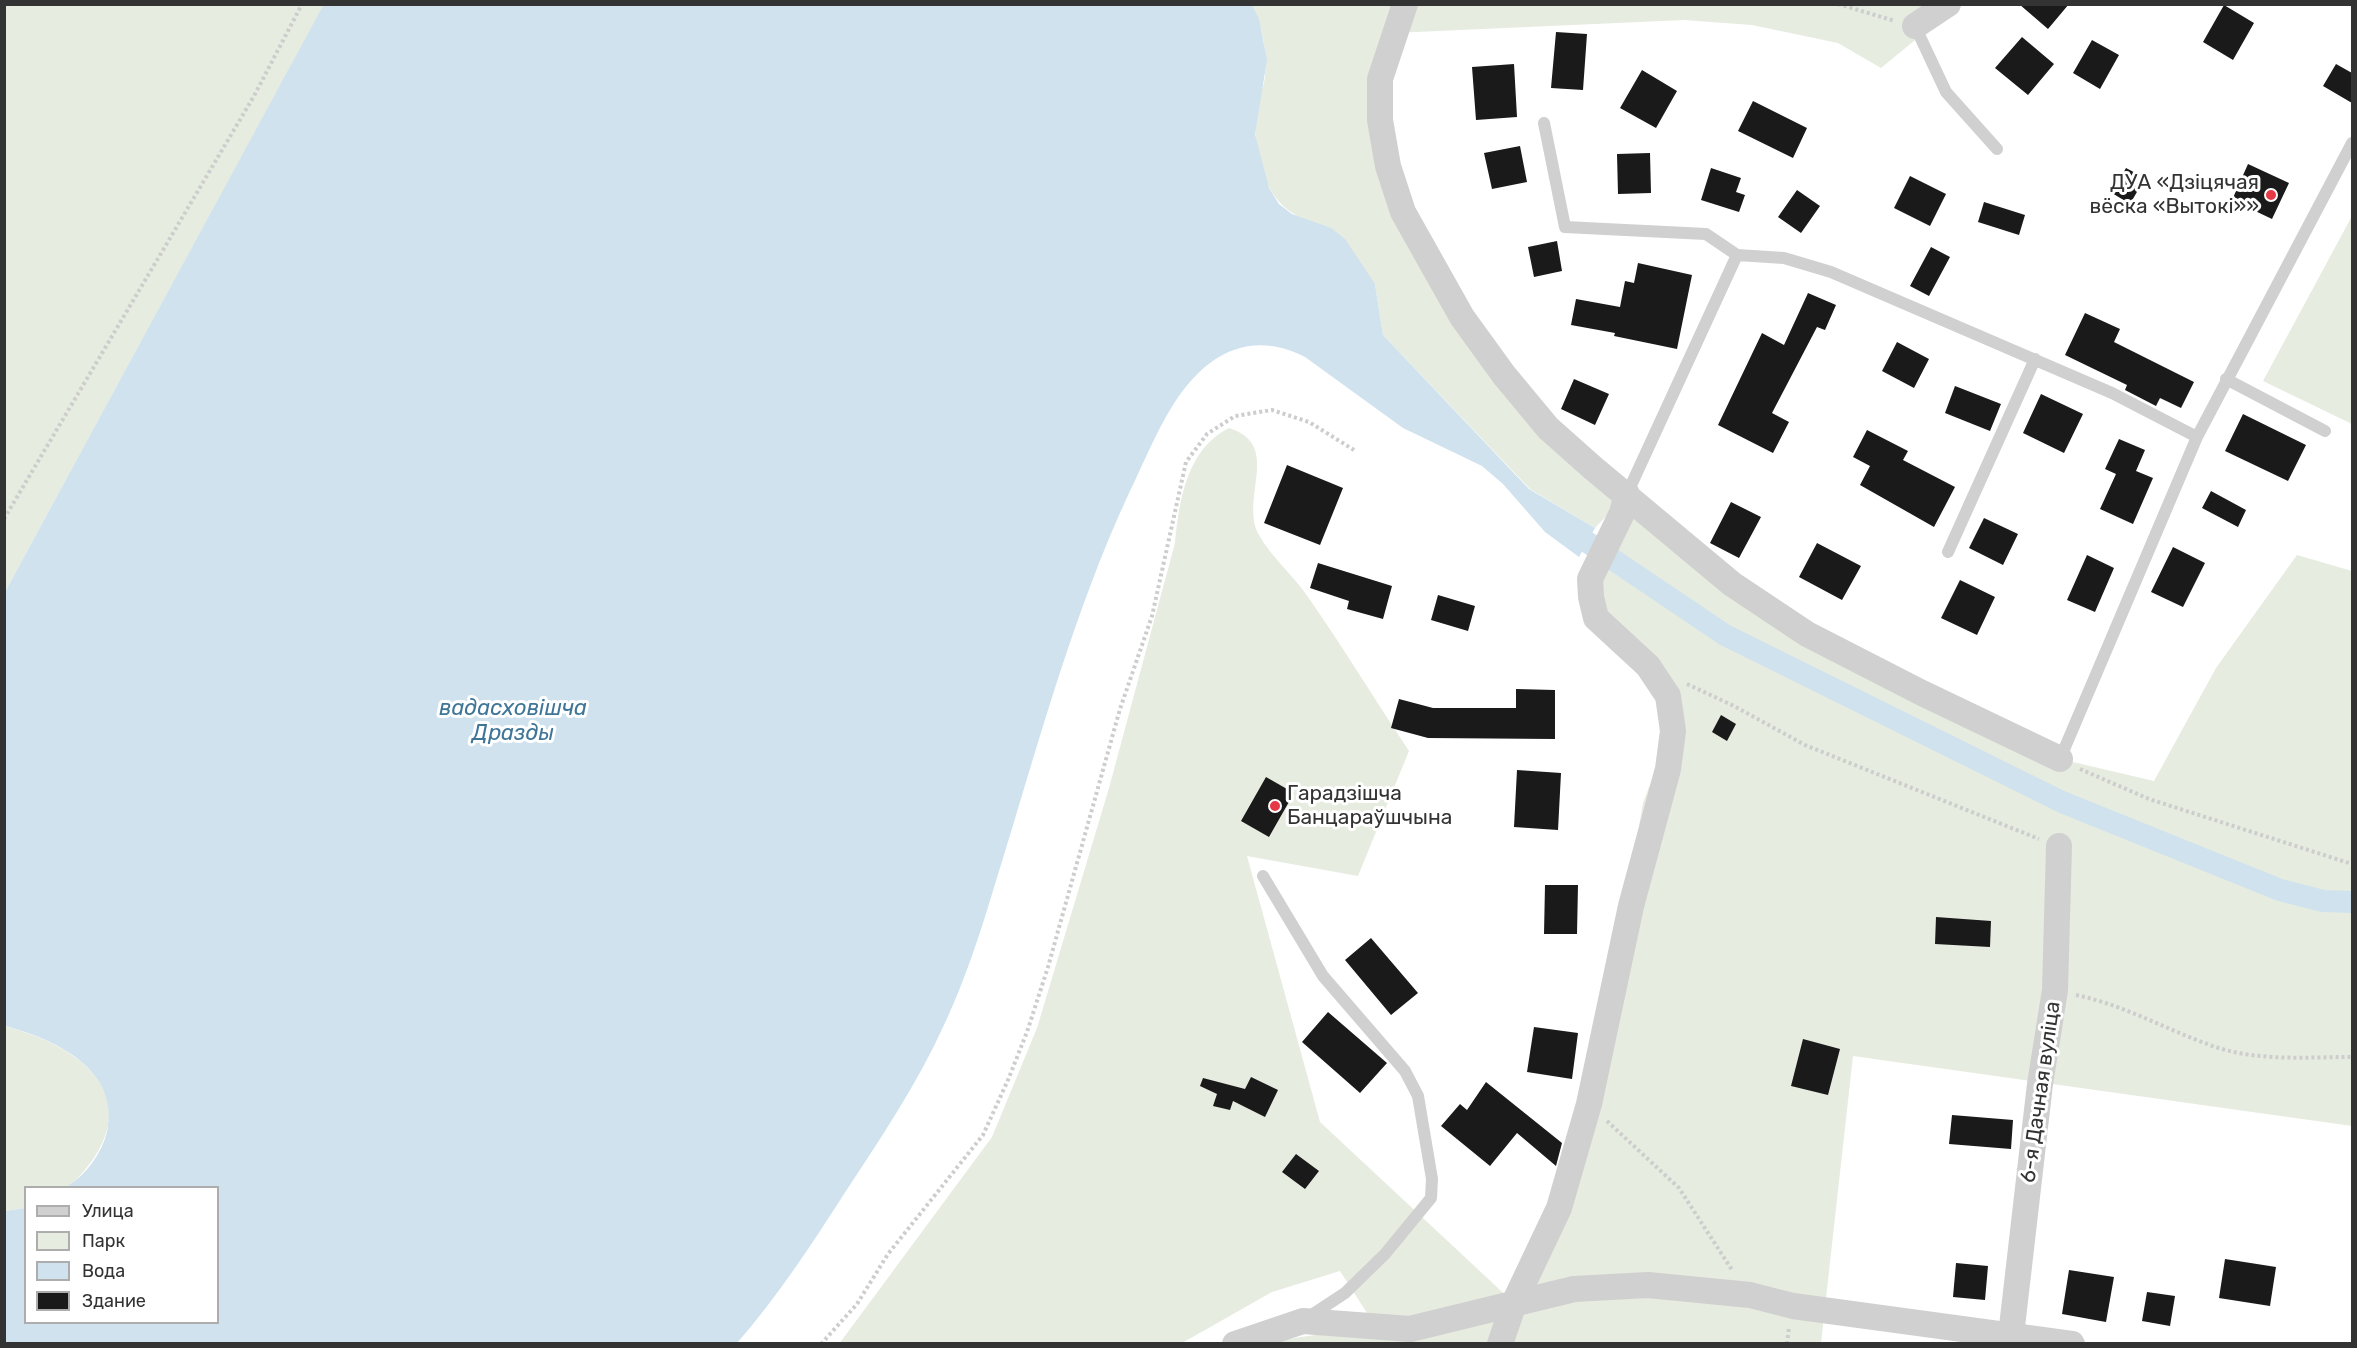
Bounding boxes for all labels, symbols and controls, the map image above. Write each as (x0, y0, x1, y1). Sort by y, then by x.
place label: ДУА «Дзіцячая вёска «Вытокі»» (2090, 170, 2259, 220)
marker: ДУА «Дзіцячая вёска «Вытокі»» (2264, 188, 2278, 202)
water label: вадасховішча Дразды (439, 696, 587, 748)
place label: Гарадзішча Банцараўшчына (1287, 781, 1452, 831)
marker: Гарадзішча Банцараўшчына (1268, 799, 1282, 813)
street label: 6-я Дачная вуліца (2016, 1000, 2066, 1184)
legend (24, 1186, 219, 1324)
text: Улица (82, 1200, 134, 1222)
text: Парк (82, 1230, 125, 1252)
text: Вода (82, 1260, 125, 1282)
text: Здание (82, 1290, 146, 1312)

